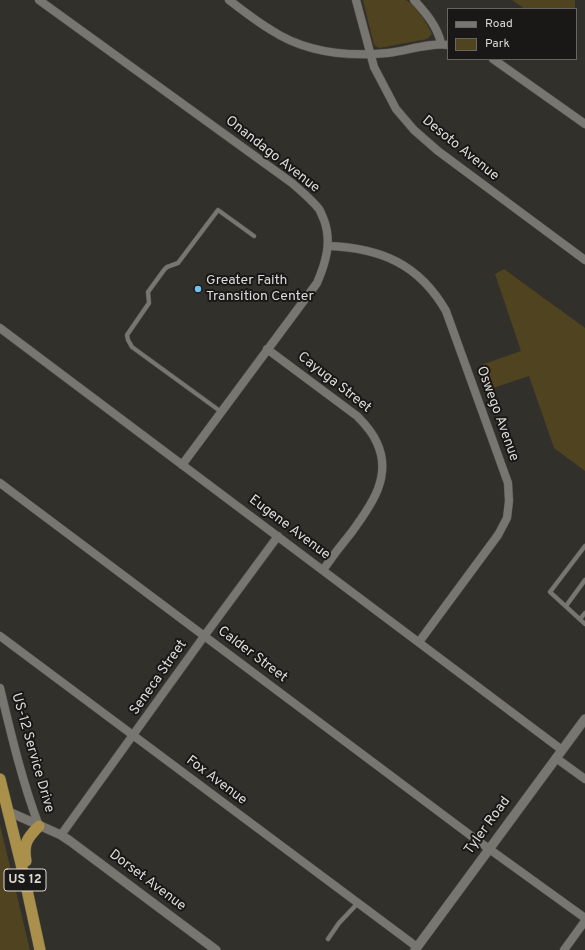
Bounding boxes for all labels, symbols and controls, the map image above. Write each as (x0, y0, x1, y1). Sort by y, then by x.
legend (447, 8, 577, 60)
text: Road (485, 16, 513, 32)
text: Park (485, 36, 510, 52)
street label: Onandago Avenue (222, 113, 322, 197)
street label: Desoto Avenue (418, 113, 502, 185)
place label: Greater Faith Transition Center (206, 273, 314, 306)
marker: Greater Faith Transition Center (193, 284, 203, 294)
street label: Cayuga Street (294, 349, 374, 417)
street label: Oswego Avenue (472, 364, 522, 464)
street label: Eugene Avenue (245, 492, 333, 564)
street label: Calder Street (214, 623, 290, 687)
street label: Seneca Street (127, 637, 191, 719)
street label: US-12 Service Drive (7, 691, 57, 815)
street label: Fox Avenue (182, 753, 250, 809)
street label: Tyler Road (461, 794, 515, 858)
street label: Dorset Avenue (105, 847, 189, 915)
road number: US 12 (4, 869, 46, 891)

